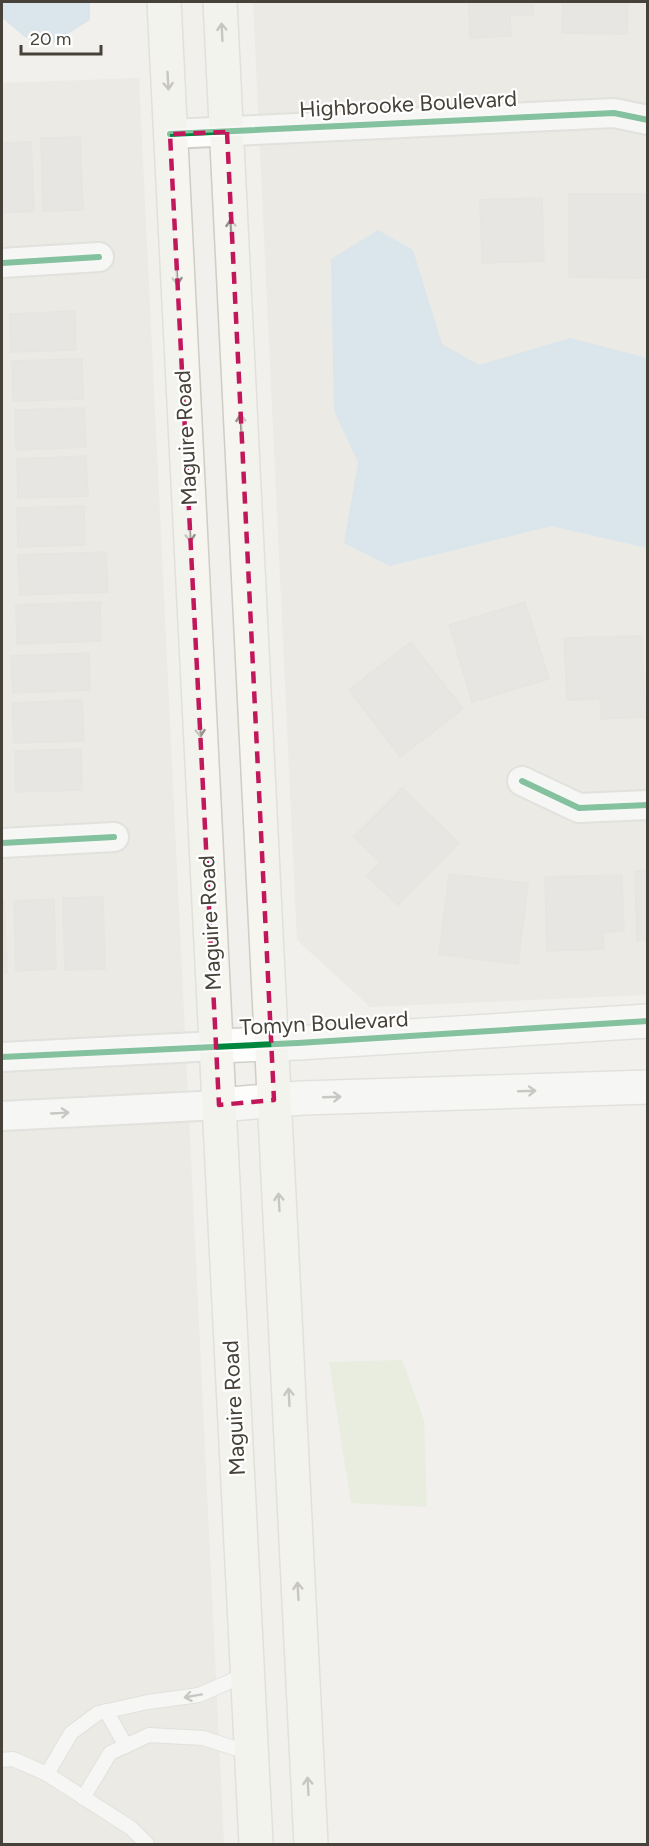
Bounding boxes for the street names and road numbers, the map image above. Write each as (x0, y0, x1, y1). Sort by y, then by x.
street label: Highbrooke Boulevard (298, 85, 518, 123)
street label: Maguire Road (169, 370, 203, 506)
street label: Maguire Road (193, 855, 227, 991)
street label: Tomyn Boulevard (239, 1005, 409, 1041)
street label: Maguire Road (217, 1340, 251, 1476)

